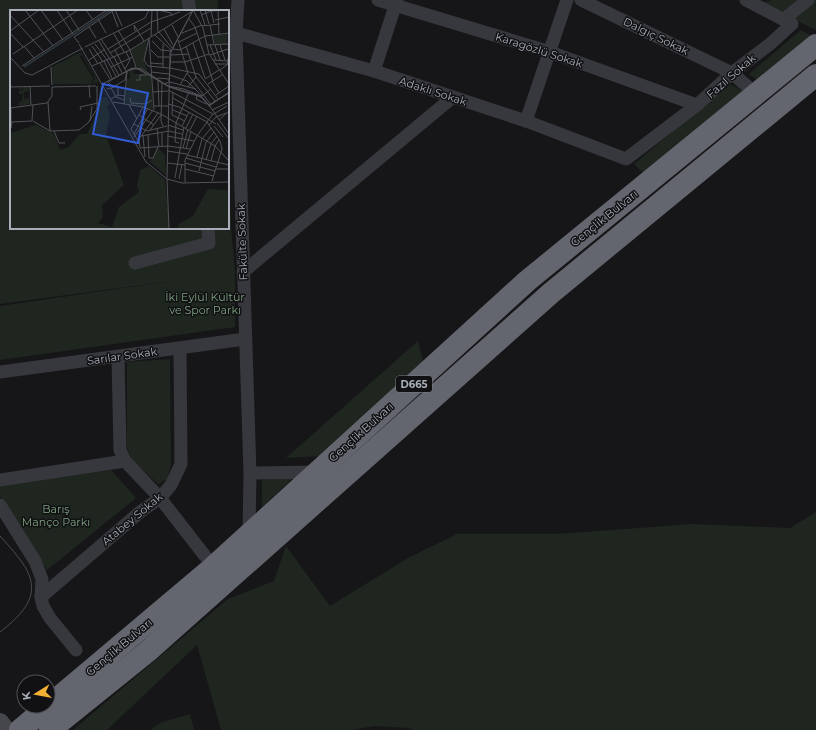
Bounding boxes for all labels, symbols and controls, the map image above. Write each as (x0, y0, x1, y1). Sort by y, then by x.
inset map (10, 10, 229, 229)
street label: Dalgıç Sokak (621, 14, 691, 58)
street label: Karagözlü Sokak (494, 29, 585, 71)
street label: Fazıl Sokak (703, 50, 759, 101)
street label: Adaklı Sokak (397, 73, 469, 109)
street label: Gençlik Bulvarı (568, 187, 640, 249)
street label: Fakülte Sokak (234, 203, 250, 281)
park label: İki Eylül Kültür ve Spor Parkı (165, 290, 245, 317)
street label: Sarılar Sokak (86, 344, 158, 368)
road number: D665 (396, 376, 432, 392)
street label: Gençlik Bulvarı (326, 399, 396, 465)
street label: Atabey Sokak (99, 489, 165, 548)
park label: Barış Manço Parkı (22, 502, 90, 529)
street label: Gençlik Bulvarı (83, 615, 155, 679)
north arrow (16, 674, 56, 714)
text: K (18, 690, 34, 701)

